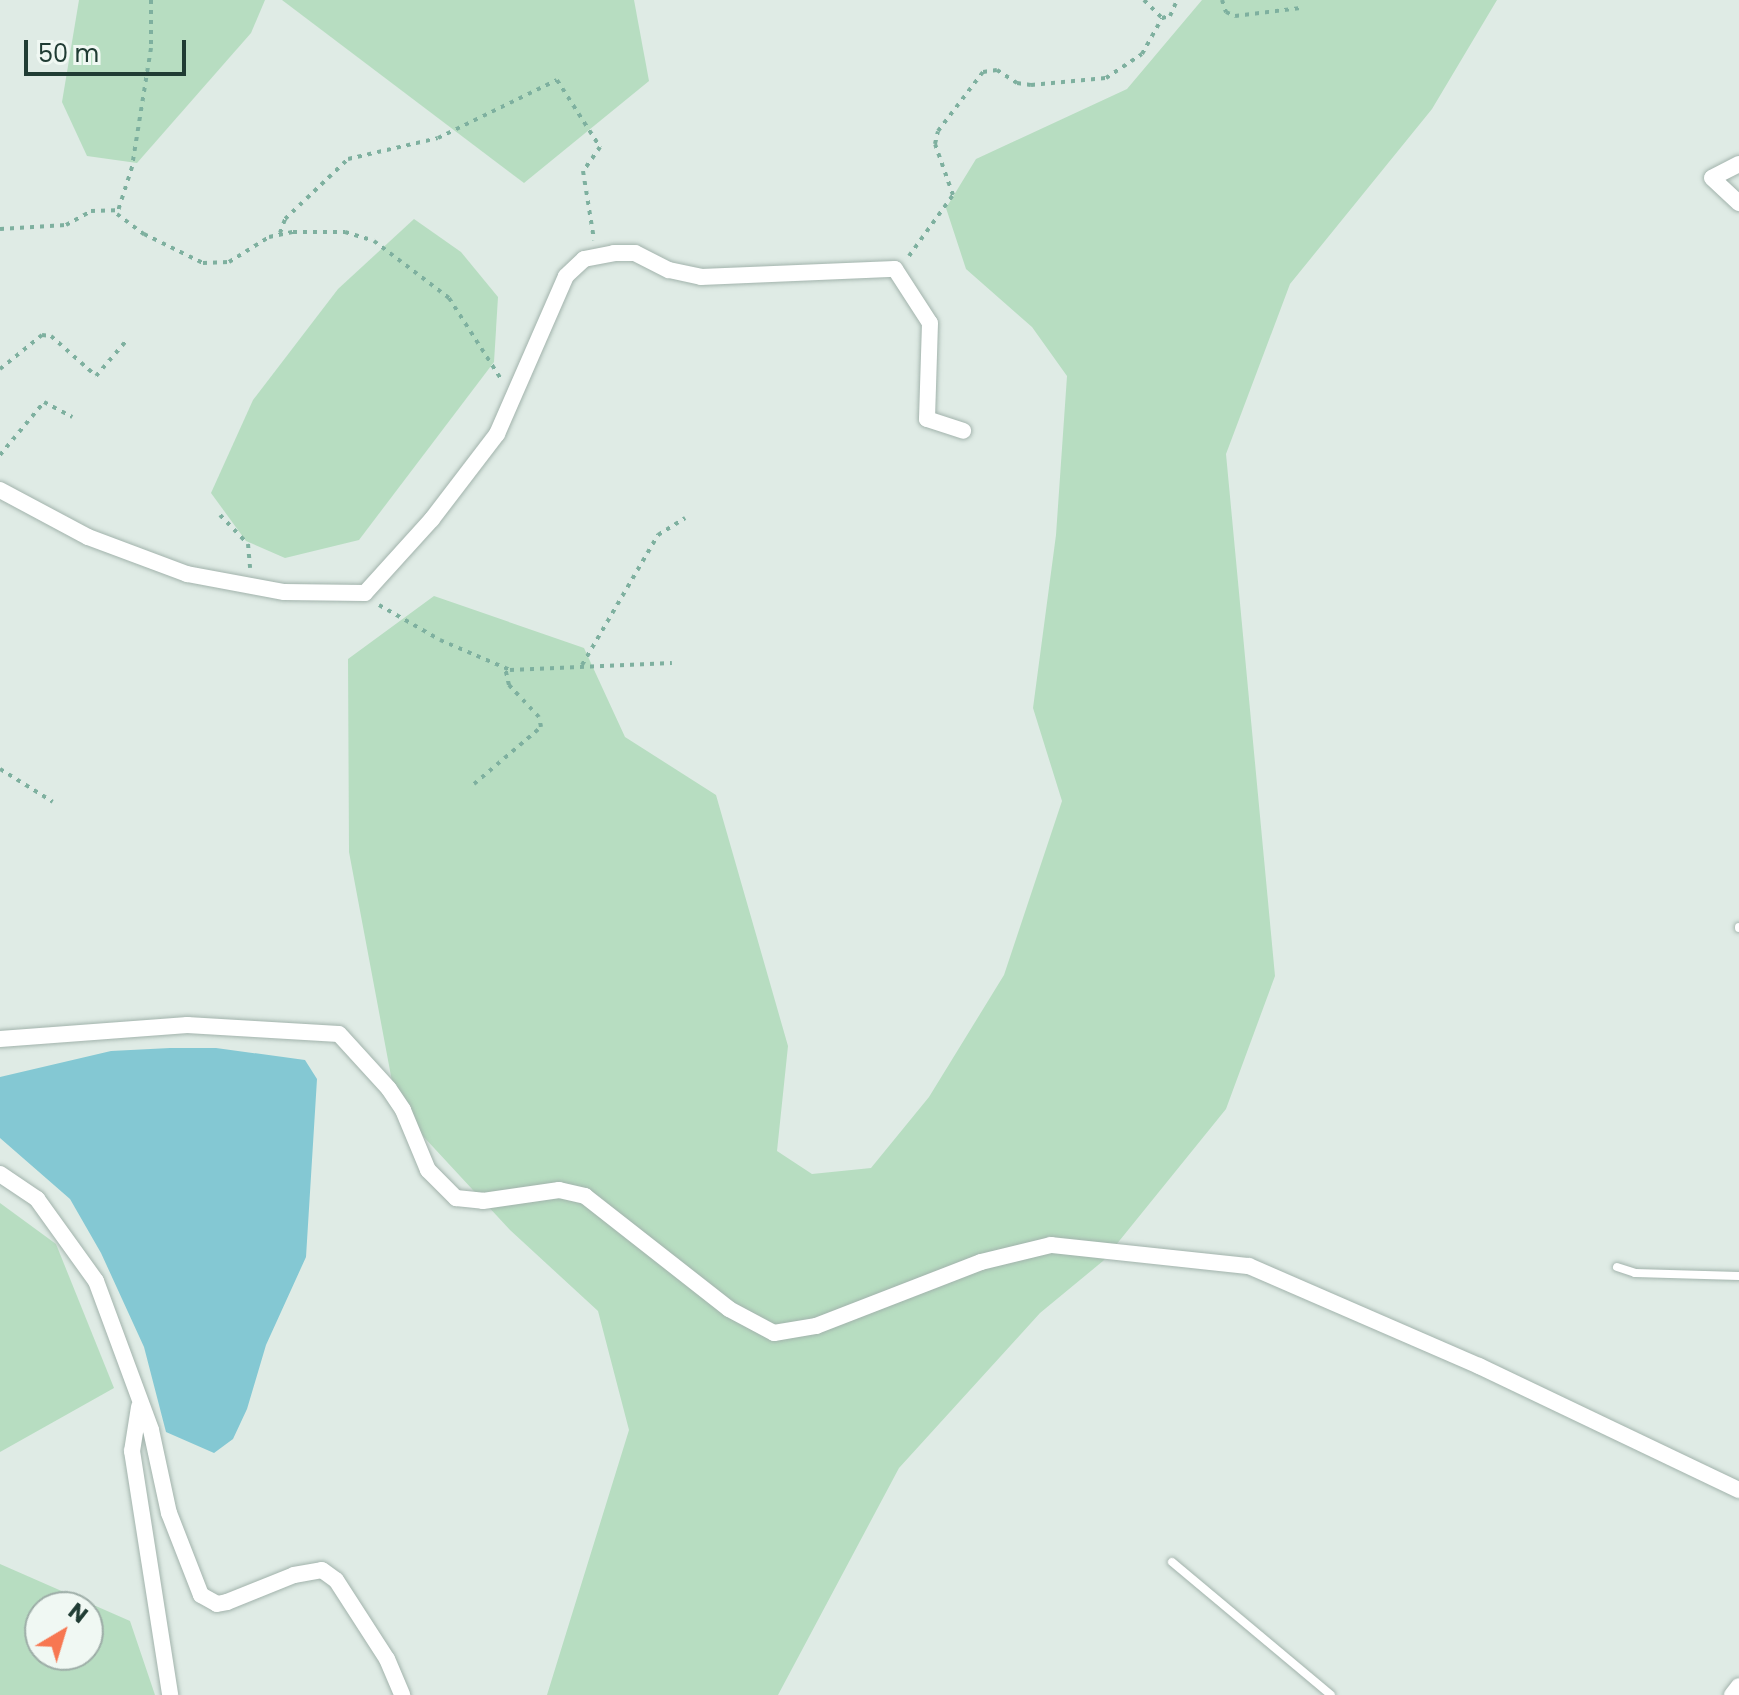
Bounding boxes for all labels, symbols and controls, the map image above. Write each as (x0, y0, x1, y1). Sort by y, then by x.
scale bar (28, 24, 190, 74)
text: 50 m (38, 37, 99, 70)
north arrow (24, 1591, 104, 1671)
text: N (62, 1596, 94, 1631)

